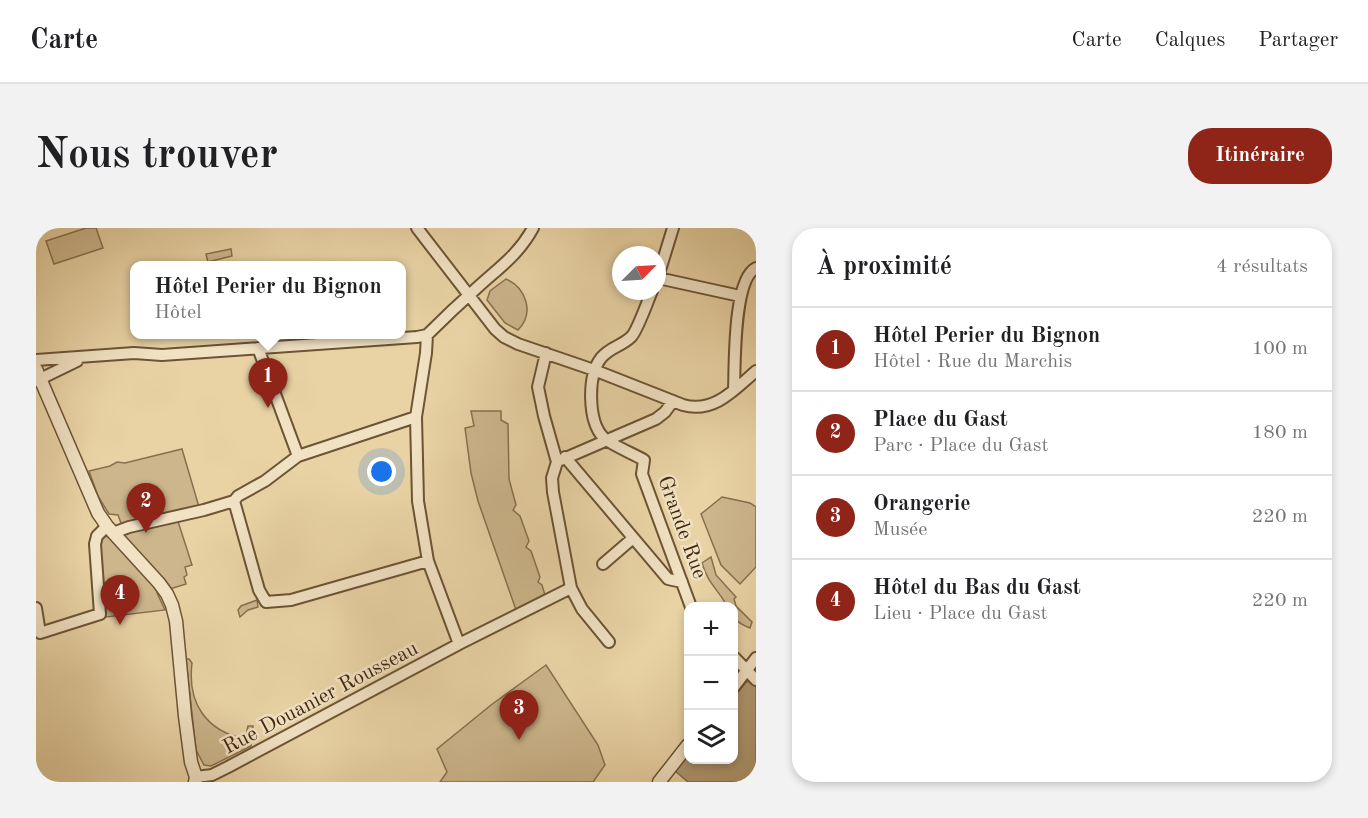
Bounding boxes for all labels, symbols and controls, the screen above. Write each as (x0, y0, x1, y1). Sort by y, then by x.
text: Carte (30, 27, 98, 55)
text: Carte (1072, 30, 1122, 51)
text: Calques (1155, 30, 1225, 51)
text: Partager (1258, 30, 1338, 51)
button: Itinéraire (1188, 128, 1332, 184)
text: Nous trouver (36, 135, 278, 177)
north arrow (612, 246, 666, 300)
text: À proximité (816, 254, 952, 280)
text: 4 résultats (1216, 257, 1308, 277)
popup (130, 261, 406, 339)
text: Hôtel Perier du Bignon (154, 276, 382, 298)
text: Hôtel (154, 303, 202, 323)
text: Hôtel Perier du Bignon (873, 325, 1100, 347)
text: 1 (830, 339, 841, 359)
text: 100 m (1252, 339, 1308, 359)
text: Hôtel · Rue du Marchis (873, 352, 1072, 372)
pin: 1 (248, 358, 288, 408)
text: Place du Gast (873, 409, 1008, 431)
text: 2 (830, 423, 841, 443)
text: 180 m (1252, 423, 1308, 443)
text: Parc · Place du Gast (873, 436, 1048, 456)
your location (367, 457, 396, 486)
street label: Grande Rue (653, 473, 710, 582)
pin: 2 (126, 484, 166, 533)
text: Orangerie (873, 493, 971, 515)
text: 3 (830, 507, 841, 527)
text: 220 m (1252, 507, 1308, 527)
text: Musée (873, 520, 928, 540)
pin: 4 (100, 576, 140, 625)
text: Hôtel du Bas du Gast (873, 577, 1081, 599)
text: 4 (830, 591, 841, 611)
text: 220 m (1252, 591, 1308, 611)
map controls (684, 602, 738, 764)
button: + (684, 602, 738, 656)
text: Lieu · Place du Gast (873, 604, 1048, 624)
street label: Rue Douanier Rousseau (220, 638, 422, 759)
button: − (684, 656, 738, 710)
pin: 3 (500, 690, 538, 740)
button: layers (684, 710, 738, 764)

